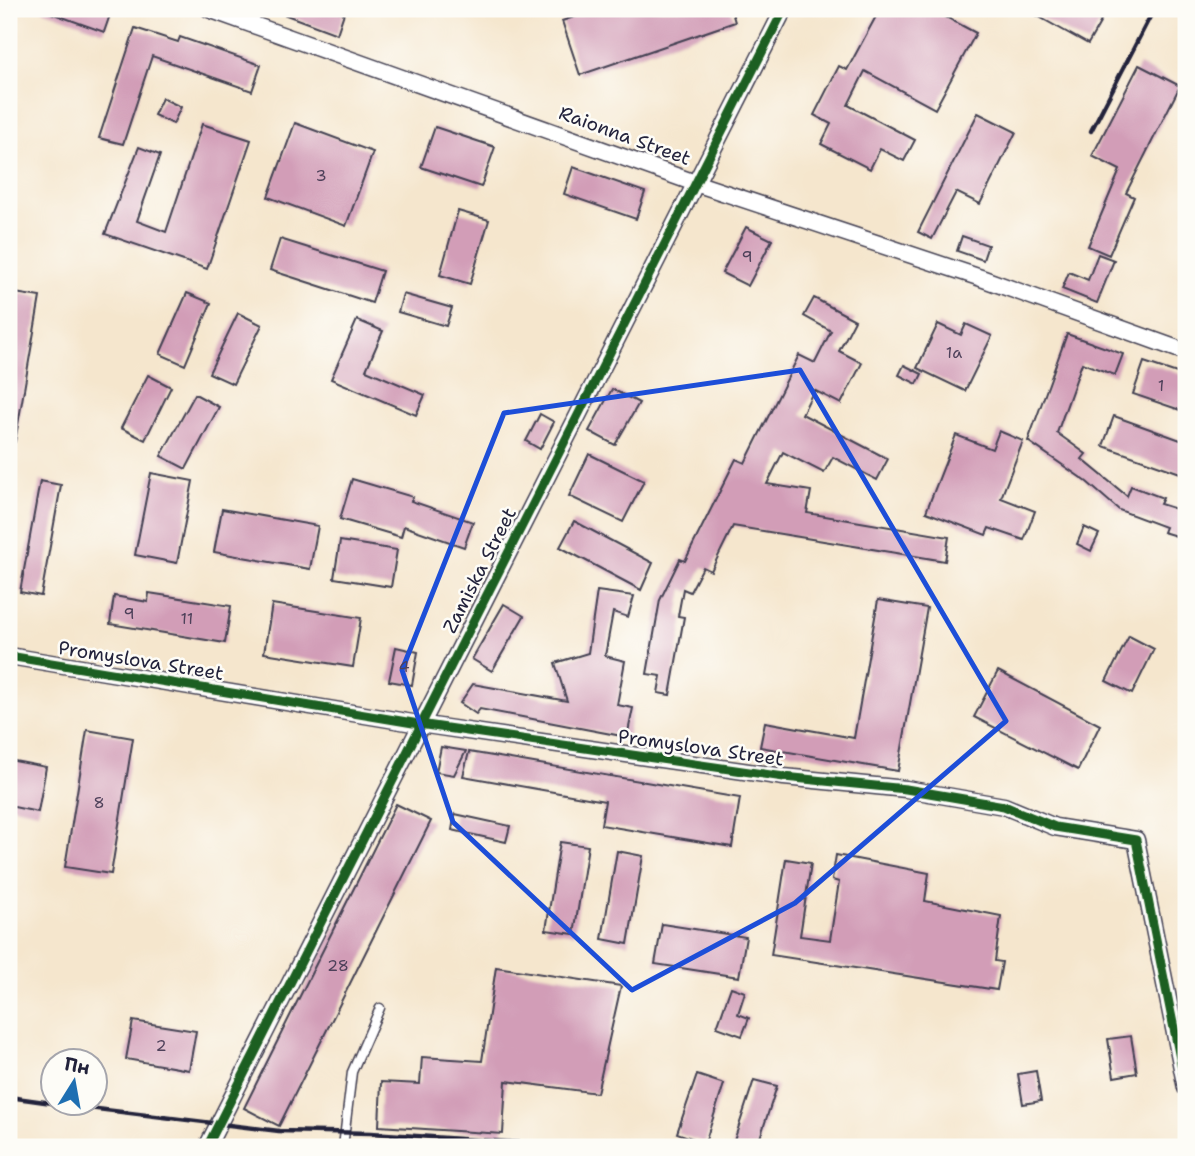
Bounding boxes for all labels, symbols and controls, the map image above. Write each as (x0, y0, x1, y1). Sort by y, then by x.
street label: Raionna Street (556, 100, 694, 171)
house number: 3 (315, 165, 327, 186)
house number: 9 (741, 246, 753, 267)
house number: 1а (946, 342, 962, 363)
house number: 1 (1158, 375, 1164, 396)
street label: Zamiska Street (437, 503, 522, 637)
house number: 9 (123, 603, 135, 624)
house number: 11 (181, 608, 193, 629)
street label: Promyslova Street (57, 635, 225, 686)
house number: 4 (398, 656, 410, 677)
street label: Promyslova Street (617, 723, 785, 771)
house number: 8 (93, 792, 105, 813)
house number: 28 (327, 955, 349, 976)
house number: 2 (155, 1035, 167, 1056)
north arrow (38, 1048, 108, 1118)
text: Пн (62, 1051, 92, 1080)

